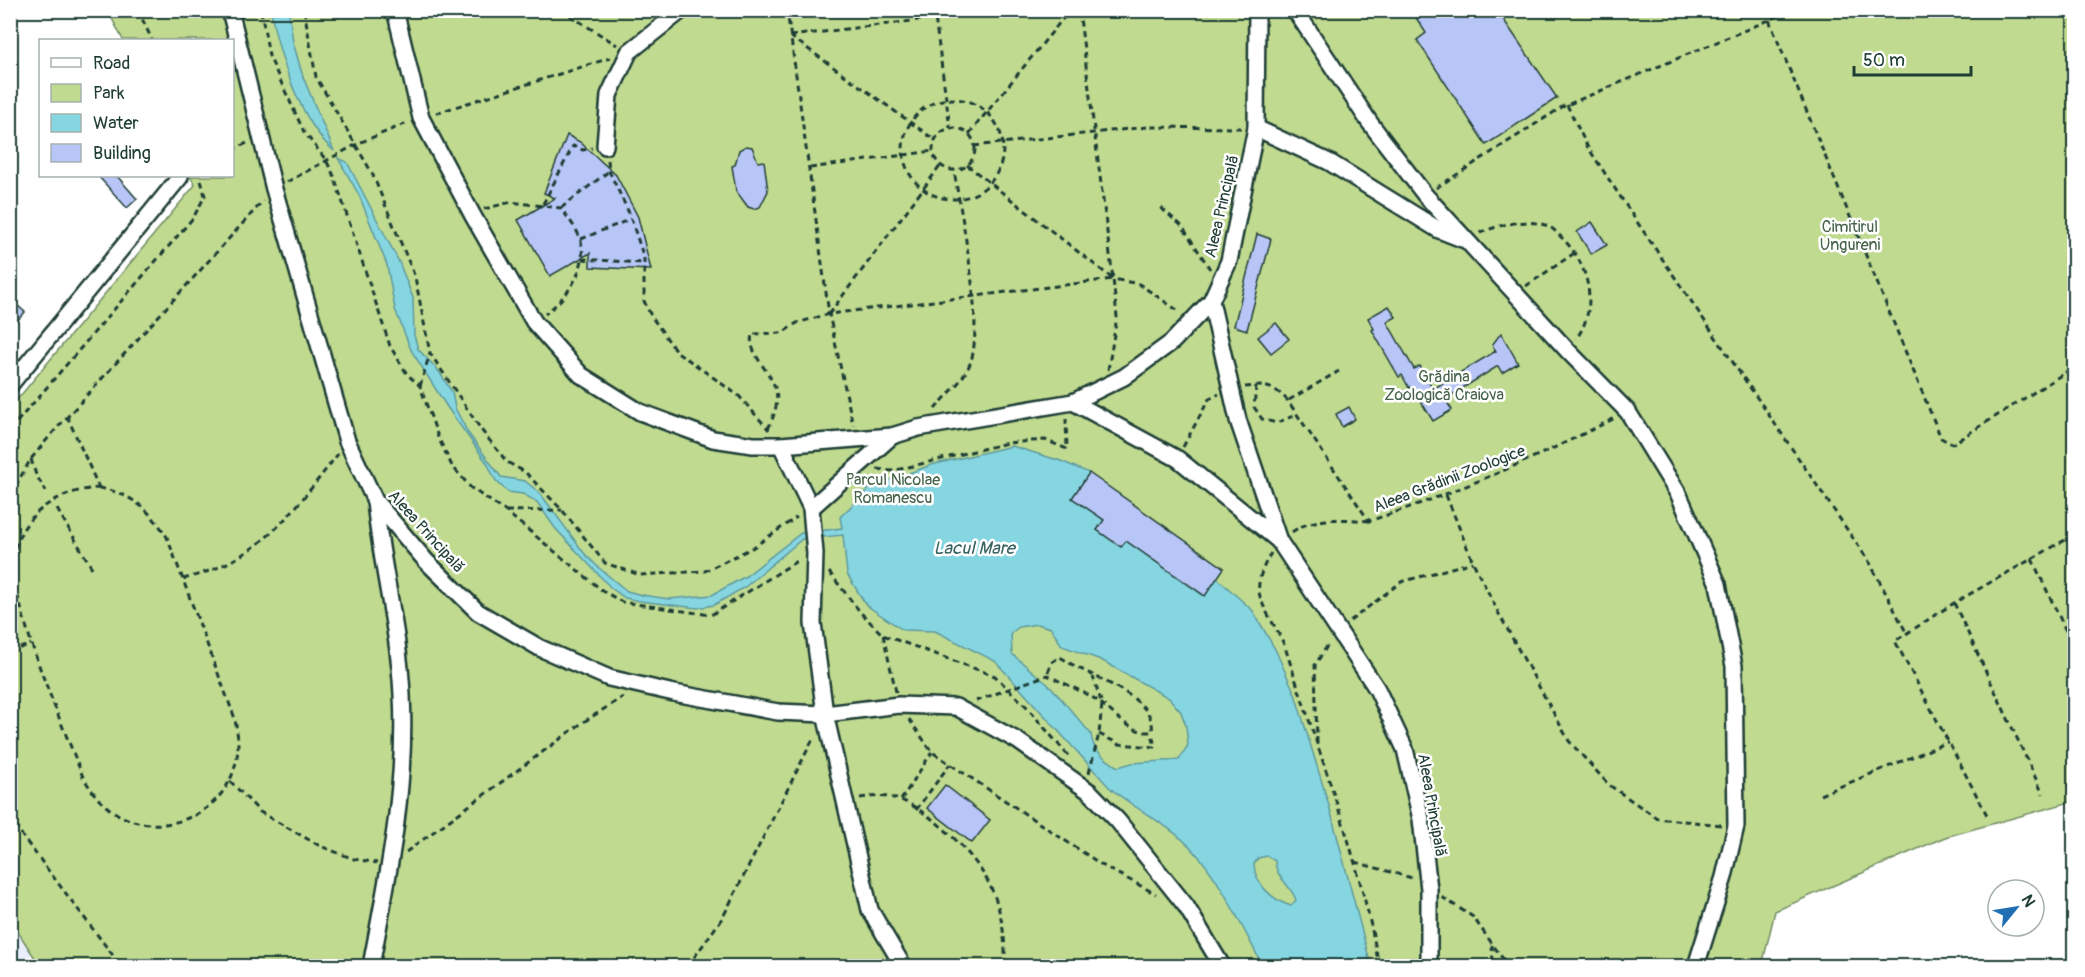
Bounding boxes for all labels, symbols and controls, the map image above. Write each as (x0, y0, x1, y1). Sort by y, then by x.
legend (39, 39, 234, 177)
scale bar (1854, 39, 1971, 77)
text: 50 m (1863, 49, 1905, 72)
text: Road (93, 52, 130, 75)
text: Park (93, 82, 125, 105)
text: Water (93, 112, 139, 135)
text: Building (93, 142, 151, 165)
street label: Aleea Principală (1200, 153, 1244, 260)
park label: Cimitirul Ungureni (1820, 217, 1880, 255)
park label: Grădina Zoologică Craiova (1384, 367, 1504, 405)
street label: Aleea Grădinii Zoologice (1371, 441, 1528, 517)
park label: Parcul Nicolae Romanescu (846, 470, 940, 508)
street label: Aleea Principală (384, 486, 469, 577)
water label: Lacul Mare (933, 537, 1017, 560)
street label: Aleea Principală (1413, 752, 1451, 859)
north arrow (1986, 878, 2046, 938)
text: N (2017, 891, 2040, 911)

